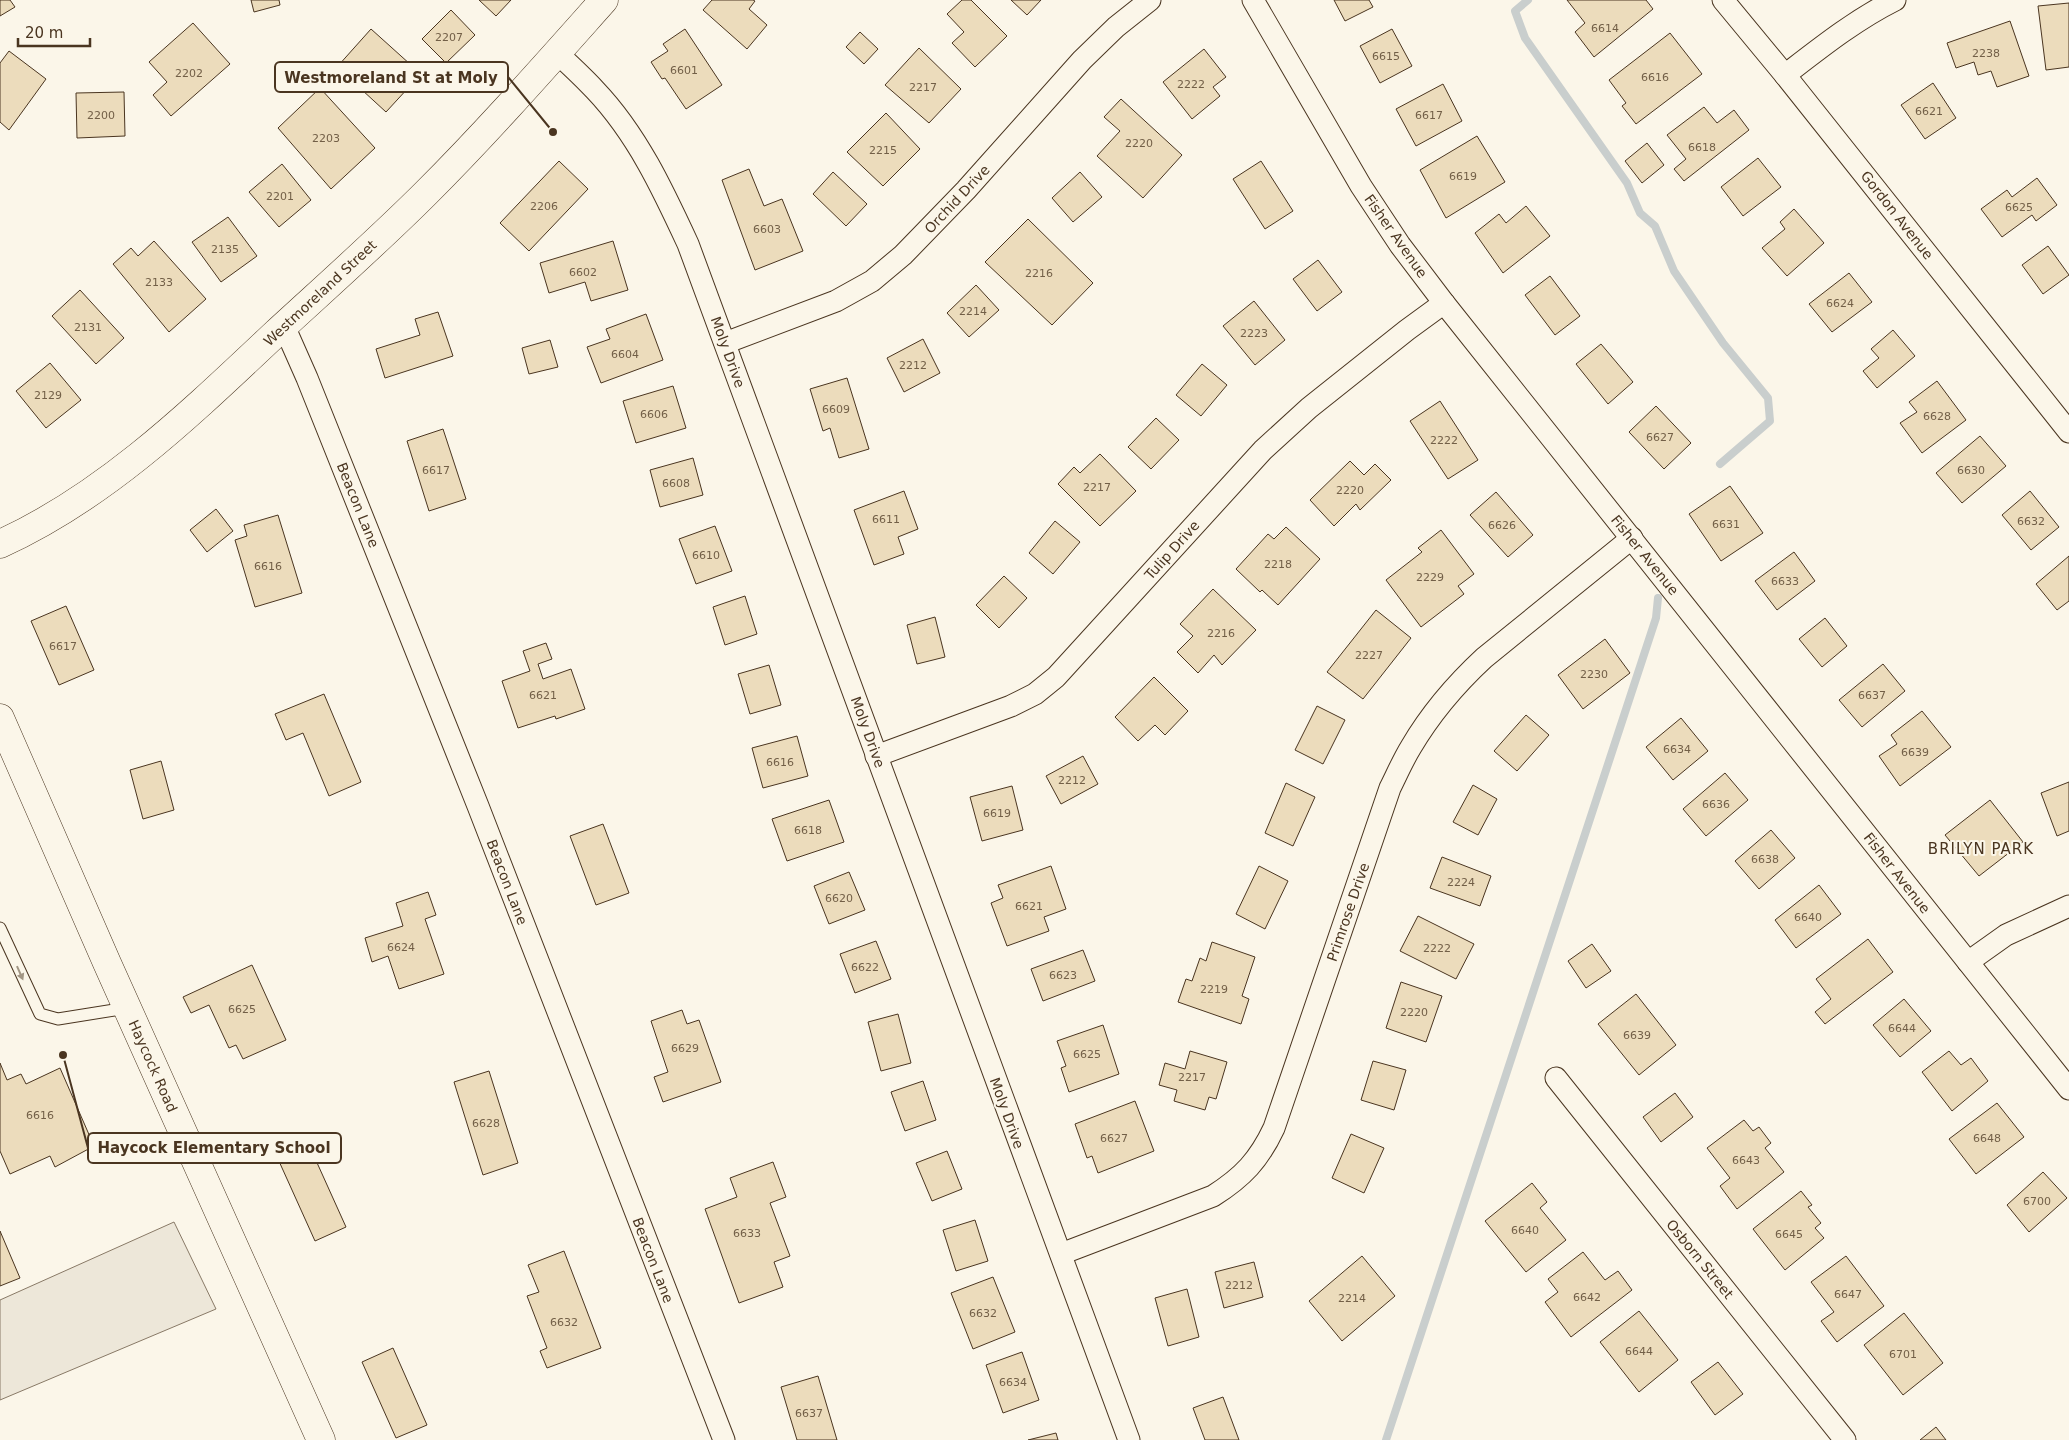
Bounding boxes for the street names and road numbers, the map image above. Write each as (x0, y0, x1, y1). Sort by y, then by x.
street label: Orchid Drive (921, 162, 993, 236)
street label: Gordon Avenue (1858, 168, 1936, 262)
street label: Fisher Avenue (1361, 191, 1431, 281)
street label: Westmoreland Street (260, 236, 380, 349)
street label: Moly Drive (708, 314, 748, 390)
street label: Beacon Lane (334, 460, 382, 550)
street label: Fisher Avenue (1608, 512, 1682, 598)
street label: Tulip Drive (1141, 517, 1203, 583)
street label: Moly Drive (848, 694, 888, 770)
street label: Fisher Avenue (1861, 829, 1933, 917)
street label: Beacon Lane (483, 837, 531, 927)
street label: Primrose Drive (1324, 861, 1372, 963)
street label: Haycock Road (126, 1018, 180, 1114)
street label: Moly Drive (987, 1075, 1027, 1151)
street label: Beacon Lane (629, 1215, 677, 1305)
street label: Osborn Street (1663, 1216, 1737, 1302)

